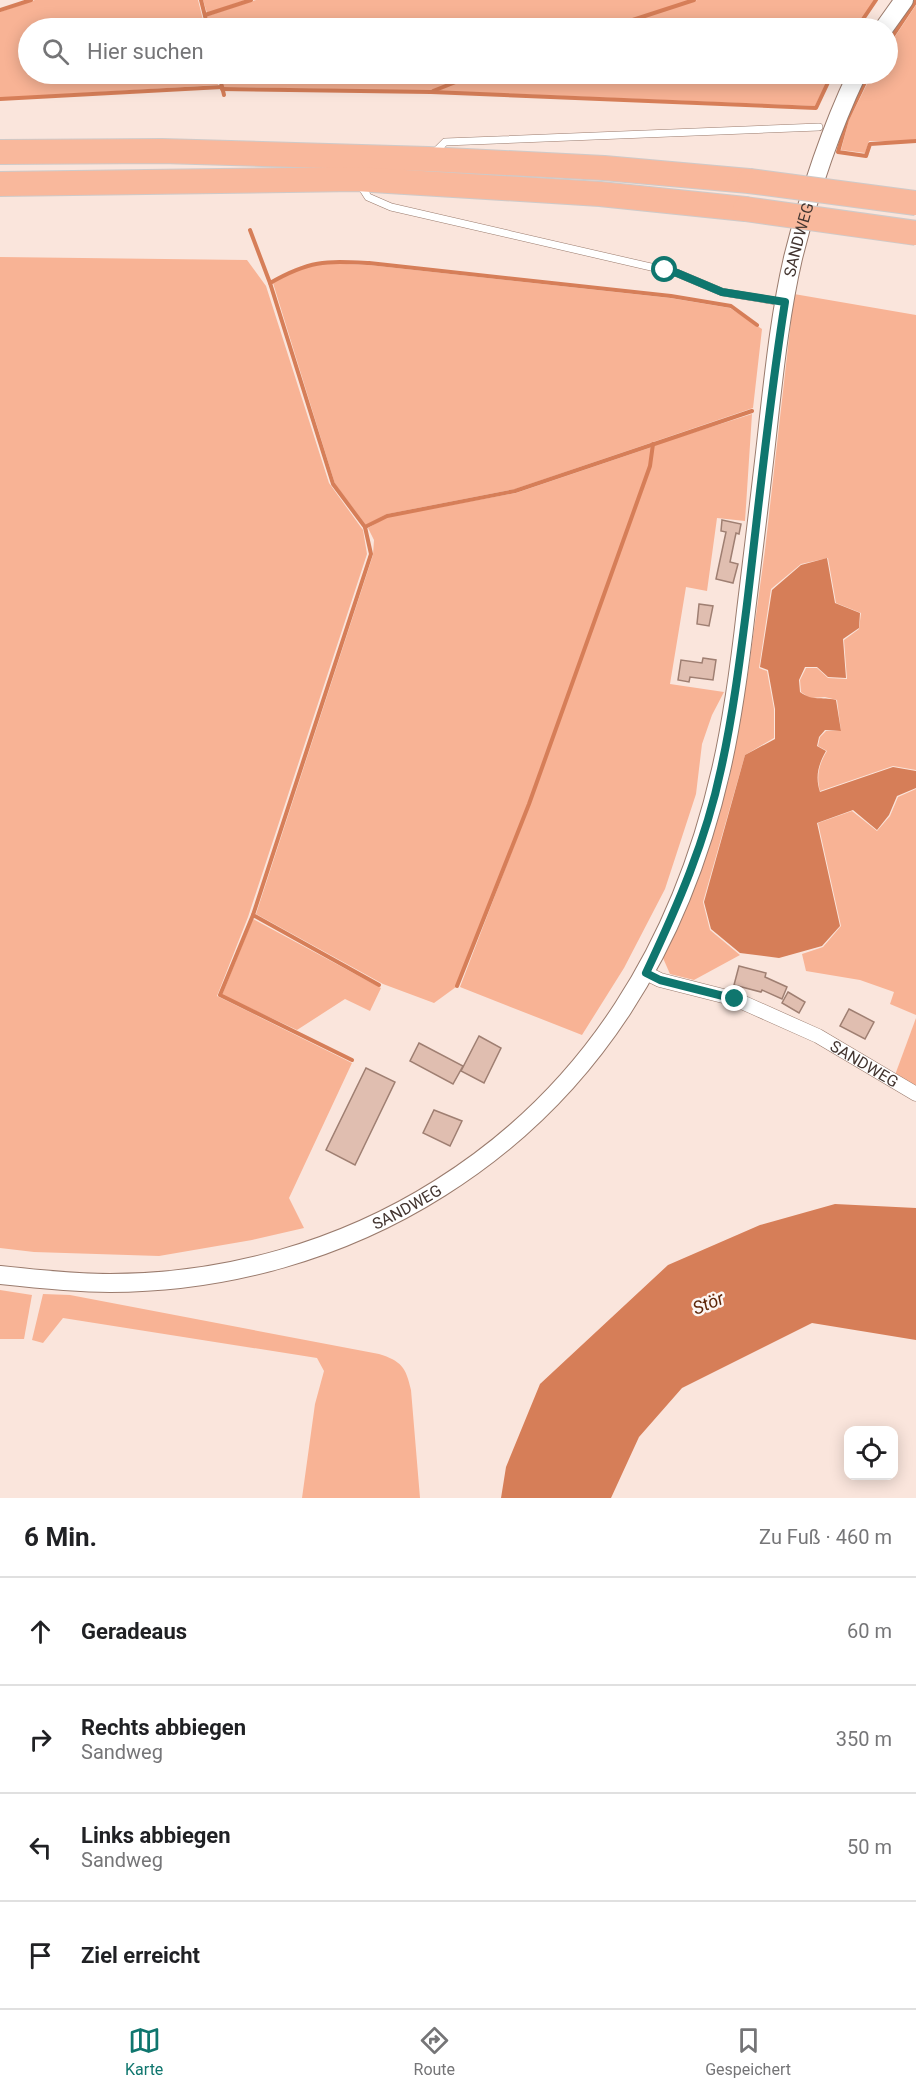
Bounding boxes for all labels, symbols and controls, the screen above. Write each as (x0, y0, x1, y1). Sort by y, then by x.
search box (18, 18, 898, 84)
icon: search (39, 35, 72, 68)
text: Hier suchen (87, 39, 204, 64)
street label: SANDWEG (780, 200, 817, 278)
route start (651, 256, 677, 282)
route end (721, 985, 747, 1011)
street label: SANDWEG (827, 1036, 902, 1091)
street label: SANDWEG (369, 1180, 445, 1233)
water label: Stör (689, 1287, 728, 1319)
map controls (844, 1426, 898, 1480)
button: locate (844, 1426, 898, 1480)
text: 6 Min. (24, 1522, 97, 1552)
text: Zu Fuß · 460 m (759, 1525, 892, 1549)
icon: ahead (24, 1615, 57, 1648)
text: Geradeaus (81, 1619, 187, 1644)
text: 60 m (847, 1619, 892, 1643)
text: Rechts abbiegen (81, 1715, 246, 1740)
icon: right (24, 1723, 57, 1756)
text: 350 m (836, 1727, 892, 1751)
text: Sandweg (81, 1740, 163, 1764)
text: Links abbiegen (81, 1823, 231, 1848)
icon: left (24, 1831, 57, 1864)
text: 50 m (847, 1835, 892, 1859)
text: Sandweg (81, 1848, 163, 1872)
icon: arrive (24, 1939, 57, 1972)
text: Ziel erreicht (81, 1943, 200, 1968)
tab: Karte (125, 2024, 163, 2079)
tab: Route (414, 2024, 455, 2079)
tab: Gespeichert (705, 2024, 791, 2079)

